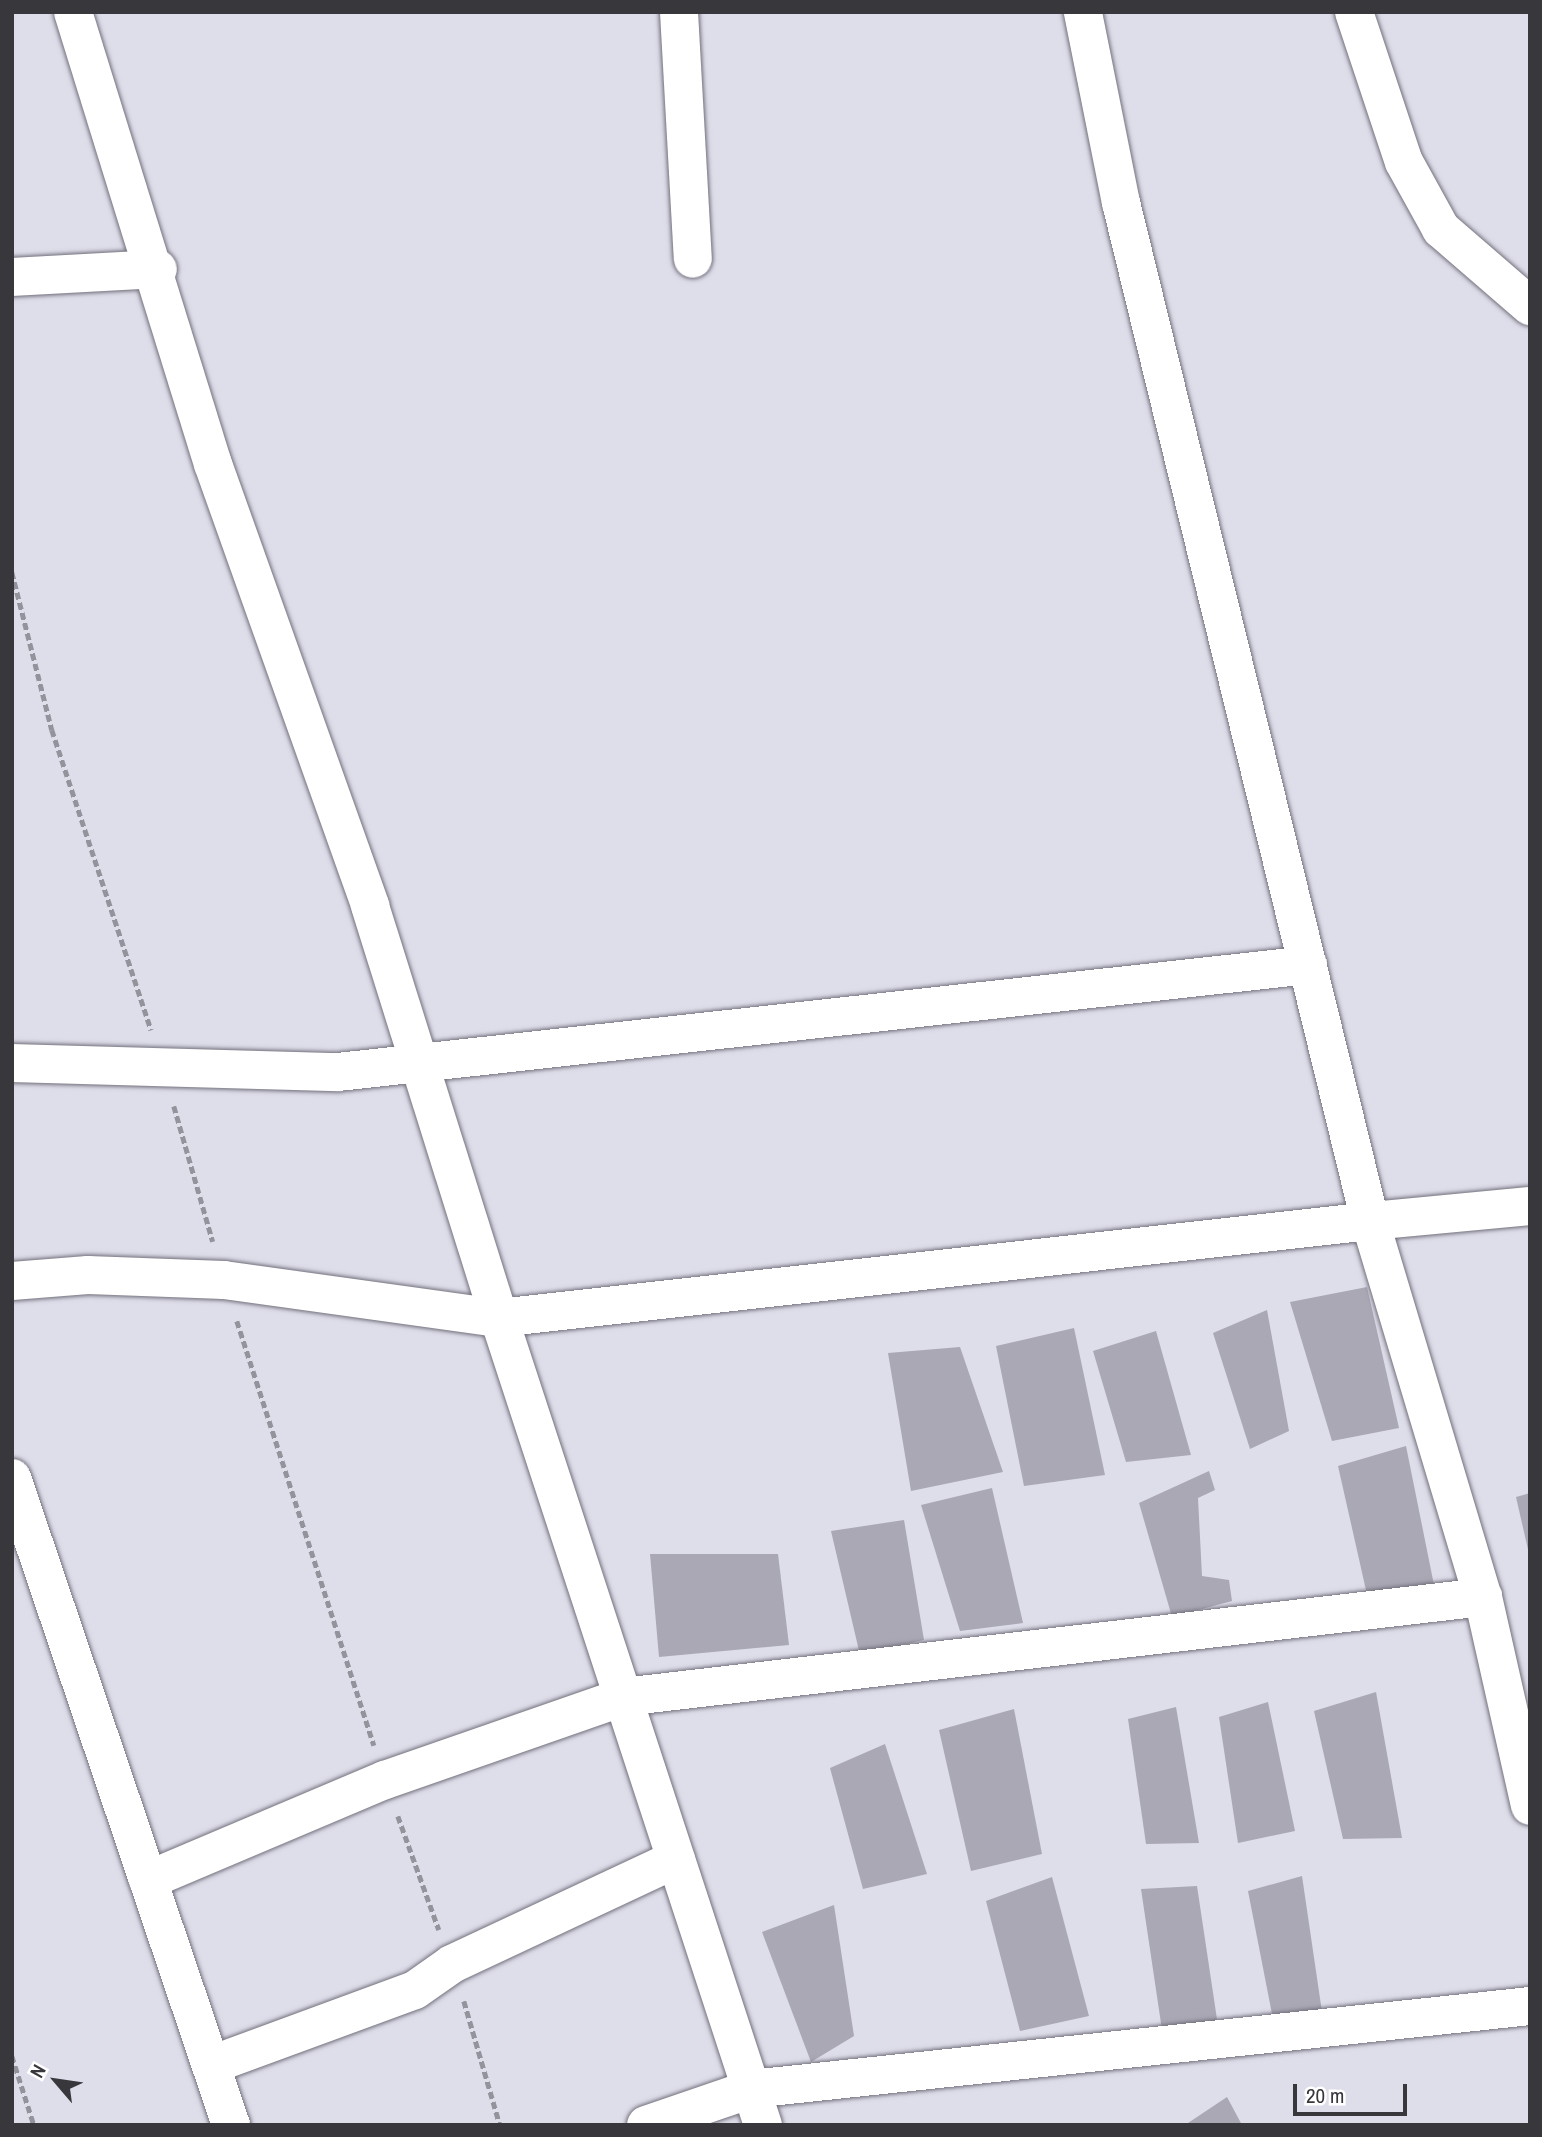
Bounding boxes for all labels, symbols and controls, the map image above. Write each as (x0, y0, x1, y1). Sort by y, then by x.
north arrow (21, 2046, 91, 2116)
text: N (24, 2060, 52, 2082)
scale bar (1297, 2070, 1411, 2114)
text: 20 m (1306, 2081, 1344, 2110)

